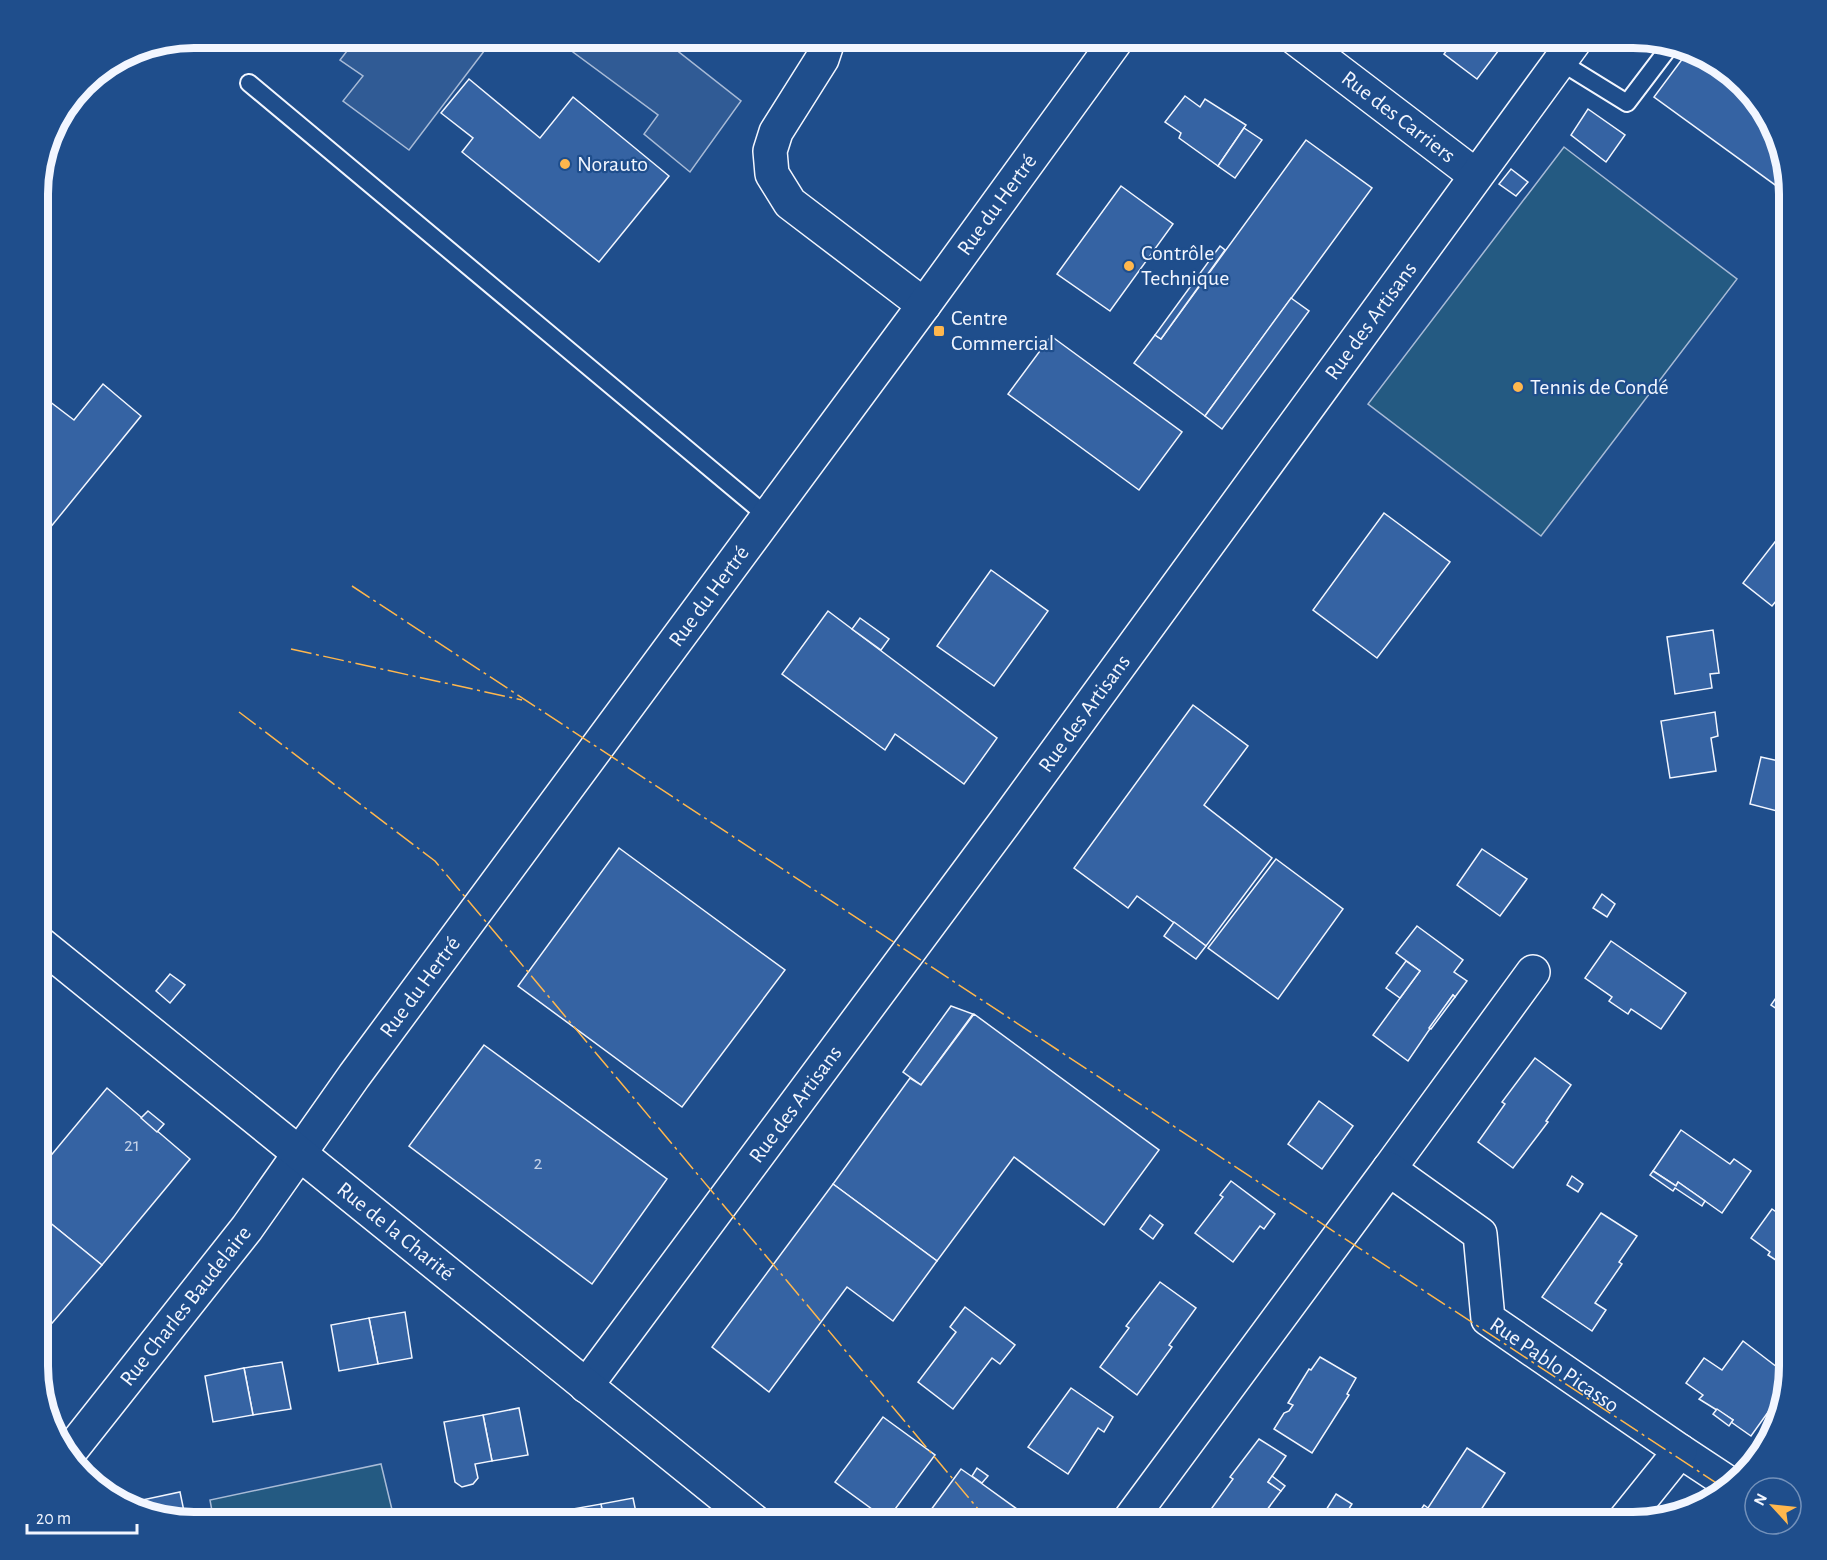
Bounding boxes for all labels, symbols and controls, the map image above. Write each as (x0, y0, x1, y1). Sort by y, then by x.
street label: Rue des Carriers (1337, 67, 1459, 167)
street label: Rue du Hertré (953, 150, 1041, 259)
place label: Norauto (577, 153, 648, 175)
marker: Norauto (558, 157, 572, 171)
place label: Contrôle Technique (1141, 242, 1229, 289)
street label: Rue des Artisans (1321, 258, 1421, 384)
marker: Contrôle Technique (1122, 259, 1136, 273)
place label: Centre Commercial (951, 307, 1054, 354)
marker: Centre Commercial (932, 324, 946, 338)
place label: Tennis de Condé (1530, 376, 1669, 398)
marker: Tennis de Condé (1511, 380, 1525, 394)
street label: Rue du Hertré (665, 542, 753, 651)
street label: Rue des Artisans (1034, 651, 1134, 776)
street label: Rue du Hertré (376, 932, 464, 1041)
street label: Rue des Artisans (745, 1042, 846, 1167)
house number: 21 (124, 1135, 140, 1155)
house number: 2 (533, 1153, 543, 1173)
street label: Rue de la Charité (333, 1178, 458, 1285)
street label: Rue Charles Baudelaire (116, 1222, 255, 1390)
street label: Rue Pablo Picasso (1486, 1313, 1623, 1417)
north arrow (1743, 1476, 1803, 1536)
text: N (1751, 1491, 1770, 1508)
scale bar (27, 1497, 136, 1535)
text: 20 m (36, 1510, 71, 1528)

